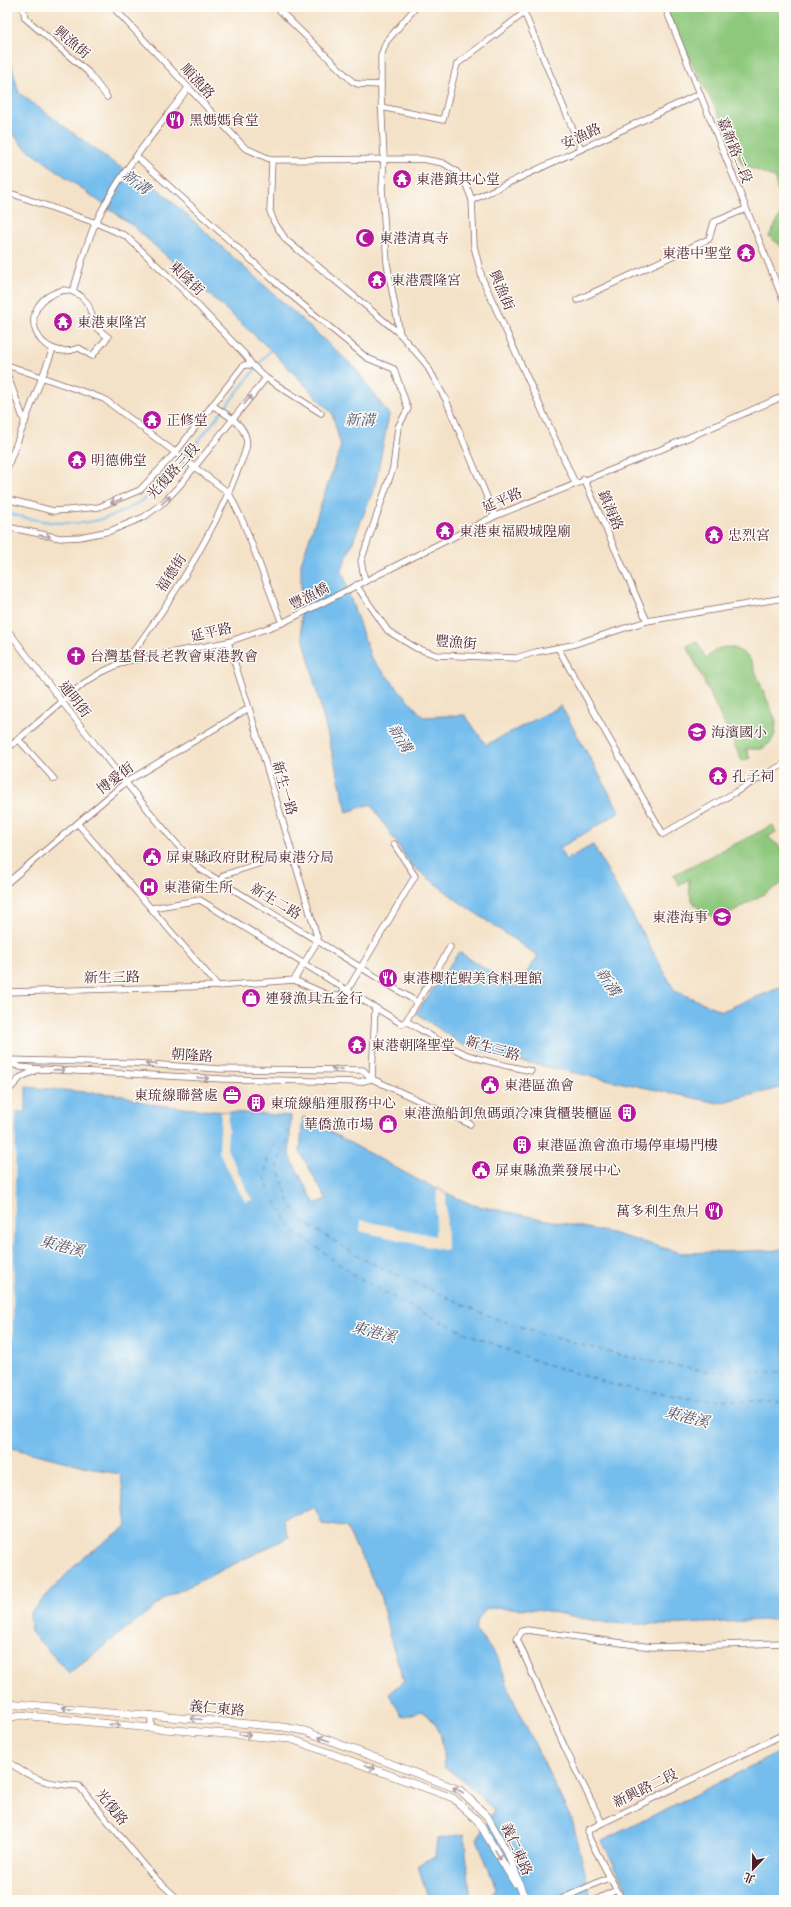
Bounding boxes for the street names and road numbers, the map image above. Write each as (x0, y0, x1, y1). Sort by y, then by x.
street label: 興漁街 (50, 22, 93, 62)
street label: 順漁路 (177, 60, 218, 102)
street label: 嘉新路二段 (714, 115, 756, 186)
street label: 安漁路 (559, 120, 604, 153)
street label: 東隆街 (166, 258, 208, 299)
street label: 興漁街 (486, 268, 518, 313)
street label: 光復路三段 (144, 440, 203, 503)
street label: 延平路 (480, 484, 525, 517)
street label: 鎮海路 (594, 488, 627, 533)
street label: 福德街 (153, 551, 190, 596)
street label: 豐漁橋 (287, 579, 332, 614)
street label: 延平路 (189, 619, 233, 645)
street label: 豐漁街 (434, 632, 478, 653)
street label: 通明街 (55, 678, 94, 721)
street label: 博愛街 (93, 759, 137, 798)
street label: 新生一路 (269, 759, 300, 817)
street label: 新生二路 (247, 880, 304, 923)
street label: 新生三路 (84, 969, 140, 986)
street label: 新生三路 (464, 1033, 522, 1064)
street label: 朝隆路 (170, 1046, 214, 1065)
street label: 義仁東路 (188, 1698, 246, 1719)
street label: 新興路二段 (610, 1765, 680, 1811)
street label: 光復路 (92, 1786, 131, 1829)
street label: 義仁東路 (497, 1820, 536, 1878)

